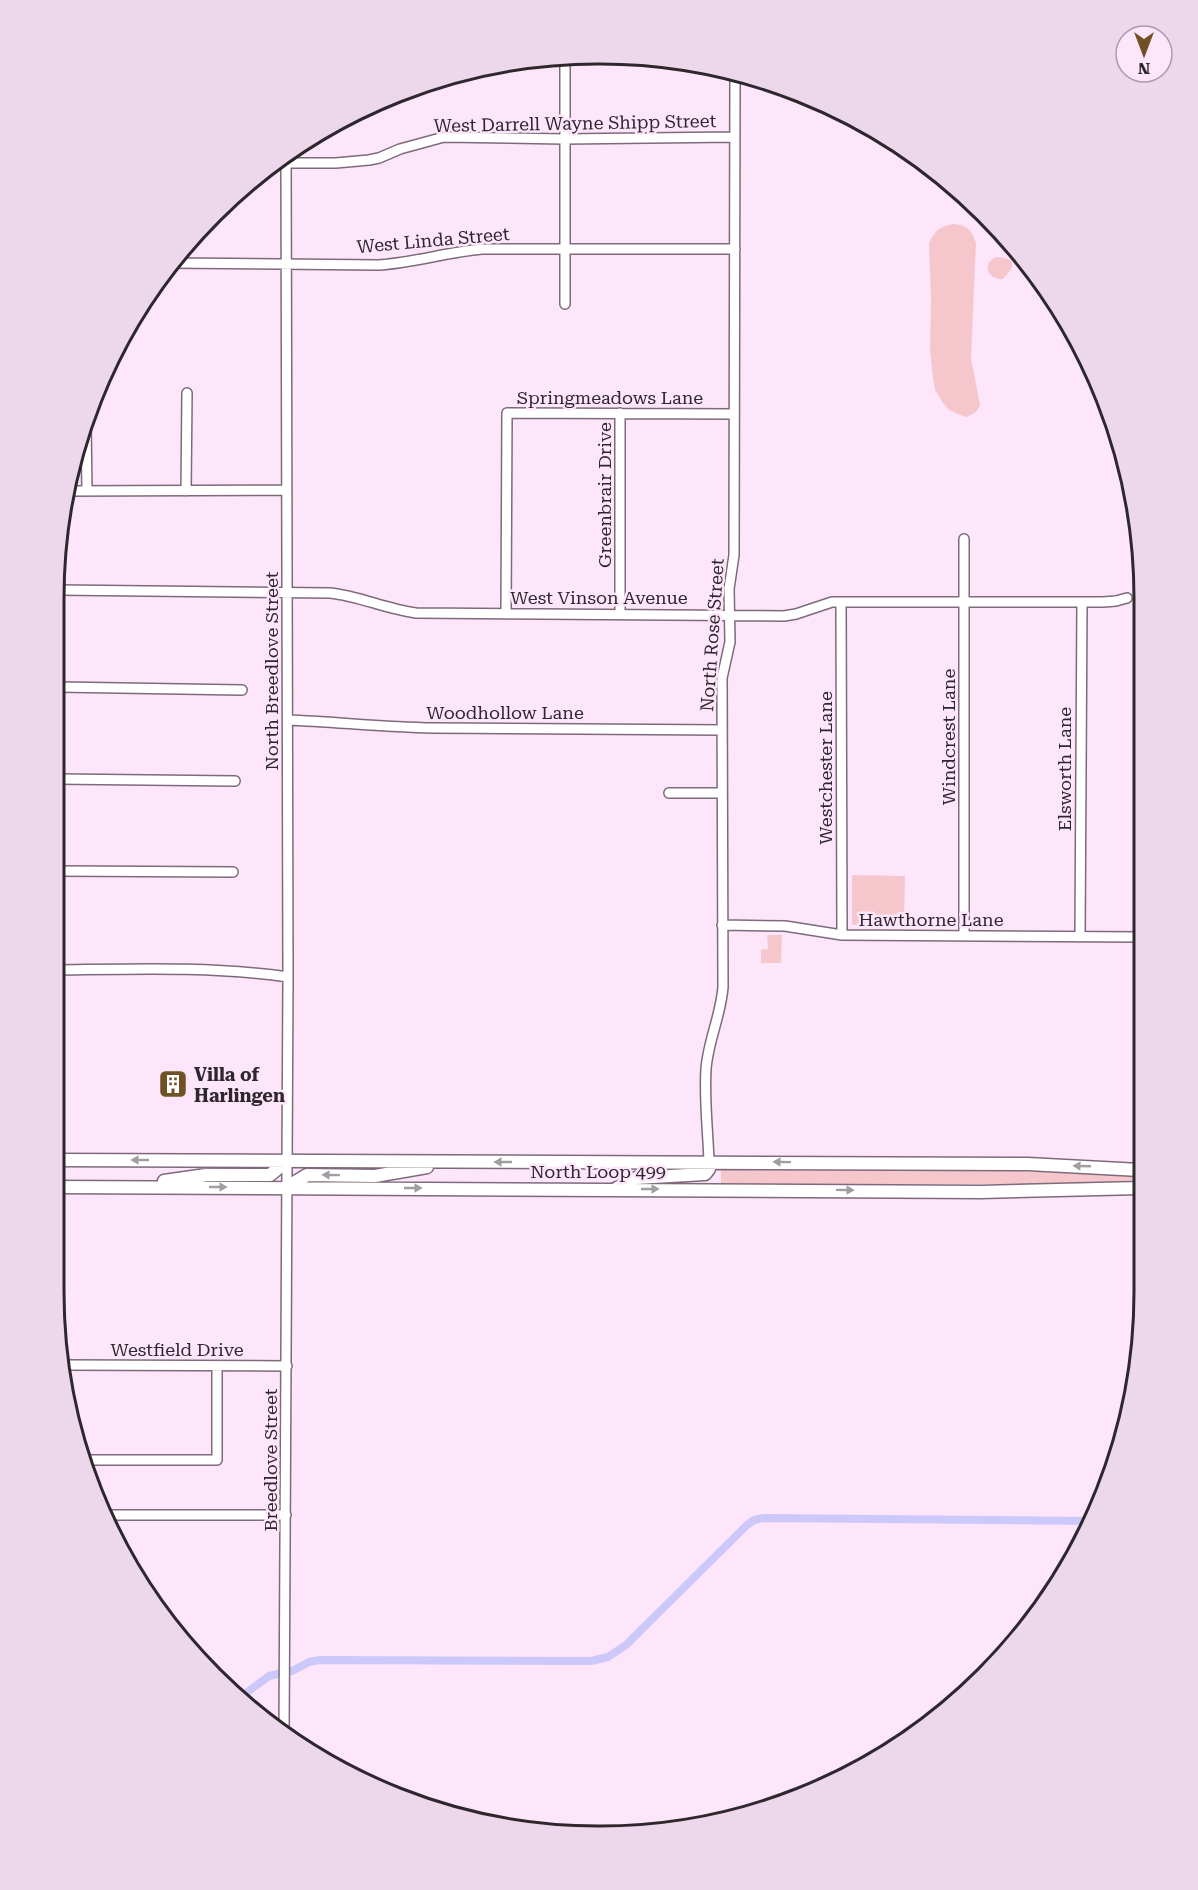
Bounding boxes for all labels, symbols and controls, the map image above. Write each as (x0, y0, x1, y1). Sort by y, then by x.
north arrow (1114, 24, 1174, 84)
text: N (1138, 59, 1150, 78)
street label: West Darrell Wayne Shipp Street (433, 110, 717, 136)
street label: West Linda Street (356, 223, 510, 257)
street label: Springmeadows Lane (517, 387, 703, 408)
street label: Greenbrair Drive (594, 422, 615, 568)
street label: North Rose Street (696, 557, 728, 712)
street label: North Breedlove Street (261, 571, 282, 770)
street label: West Vinson Avenue (510, 587, 688, 608)
street label: Windcrest Lane (938, 669, 959, 805)
street label: Westchester Lane (815, 691, 836, 845)
street label: Woodhollow Lane (426, 702, 584, 723)
street label: Elsworth Lane (1054, 707, 1075, 831)
street label: Hawthorne Lane (858, 909, 1004, 930)
place label: Villa of Harlingen (194, 1064, 285, 1106)
building icon: Villa of Harlingen (157, 1068, 189, 1100)
one-way arrow (130, 1155, 149, 1165)
one-way arrow (493, 1157, 512, 1167)
one-way arrow (772, 1158, 791, 1167)
street label: North Loop 499 (530, 1161, 666, 1182)
one-way arrow (1072, 1162, 1091, 1171)
one-way arrow (322, 1171, 341, 1180)
one-way arrow (209, 1182, 228, 1192)
one-way arrow (404, 1183, 423, 1193)
one-way arrow (641, 1184, 660, 1194)
one-way arrow (836, 1185, 855, 1195)
street label: Westfield Drive (110, 1339, 244, 1360)
street label: Breedlove Street (260, 1388, 281, 1532)

